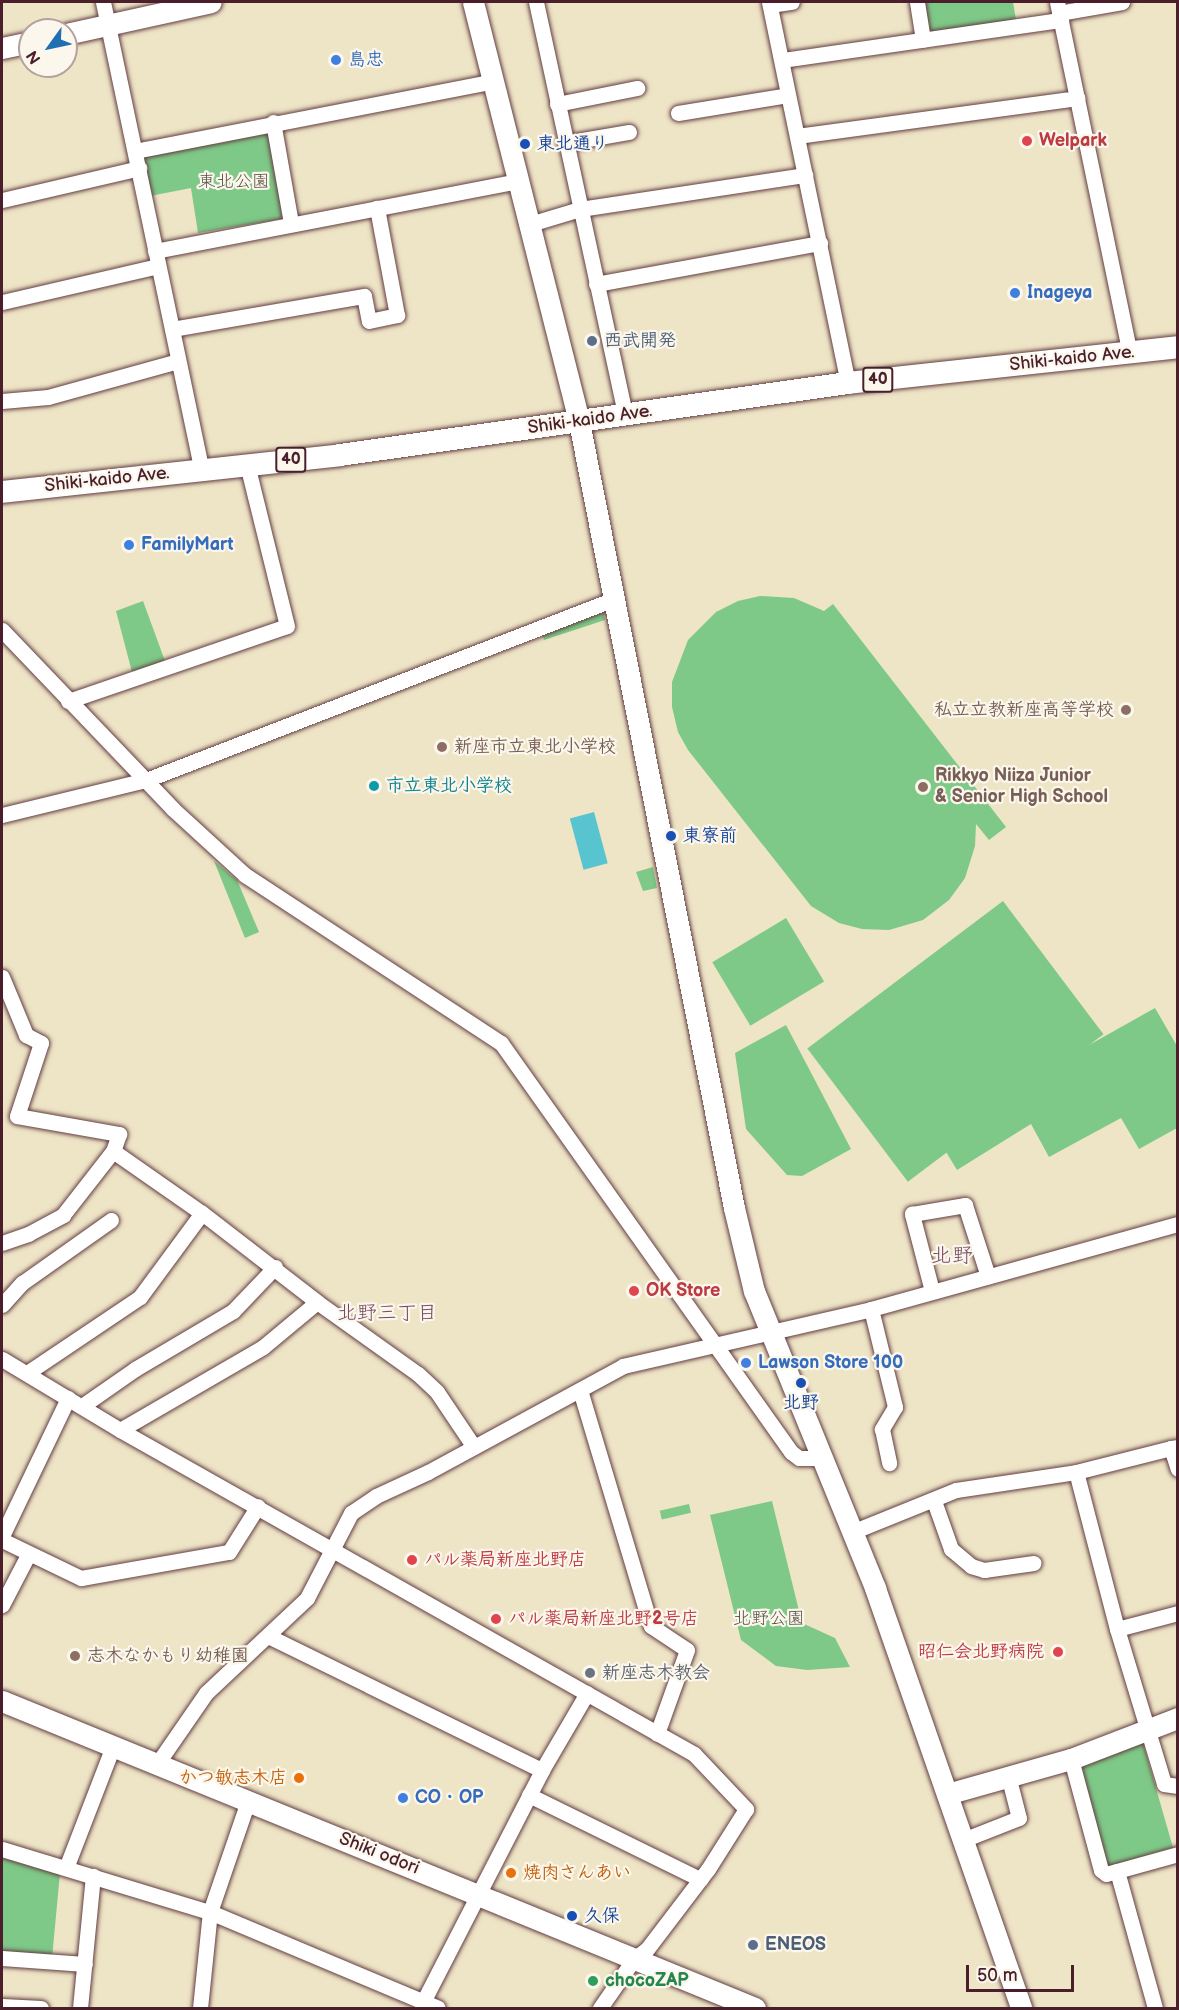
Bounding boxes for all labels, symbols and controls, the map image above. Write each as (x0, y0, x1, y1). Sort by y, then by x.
north arrow (18, 18, 78, 78)
text: N (23, 47, 45, 67)
place label: 島忠 (348, 49, 384, 71)
marker: 島忠 (329, 53, 343, 67)
place label: Welpark (1039, 130, 1107, 152)
place label: 東北通り (537, 133, 609, 155)
marker: Welpark (1020, 134, 1034, 148)
marker: 東北通り (518, 137, 532, 151)
park label: 東北公園 (198, 171, 270, 193)
place label: Inageya (1027, 282, 1092, 304)
marker: Inageya (1008, 286, 1022, 300)
place label: 西武開発 (604, 330, 676, 352)
marker: 西武開発 (585, 334, 599, 348)
street label: Shiki-kaido Ave. (1008, 342, 1136, 376)
road number: 40 (862, 367, 894, 393)
street label: Shiki-kaido Ave. (526, 401, 654, 439)
road number: 40 (274, 447, 308, 473)
street label: Shiki-kaido Ave. (43, 463, 171, 497)
place label: FamilyMart (141, 534, 234, 556)
marker: FamilyMart (122, 538, 136, 552)
place label: 私立立教新座高等学校 (934, 699, 1114, 721)
marker: 私立立教新座高等学校 (1119, 703, 1133, 717)
place label: 新座市立東北小学校 (454, 736, 616, 758)
marker: 新座市立東北小学校 (435, 740, 449, 754)
place label: Rikkyo Niiza Junior & Senior High School (935, 766, 1108, 808)
place label: 市立東北小学校 (386, 775, 512, 797)
marker: 市立東北小学校 (367, 779, 381, 793)
marker: Rikkyo Niiza Junior & Senior High School (916, 780, 930, 794)
place label: 東寮前 (683, 825, 737, 847)
marker: 東寮前 (664, 829, 678, 843)
district label: 北野 (931, 1243, 973, 1269)
place label: OK Store (646, 1280, 720, 1302)
marker: OK Store (627, 1284, 641, 1298)
district label: 北野三丁目 (337, 1301, 437, 1325)
place label: Lawson Store 100 (758, 1352, 903, 1374)
marker: Lawson Store 100 (739, 1356, 753, 1370)
marker: 北野 (794, 1376, 808, 1390)
place label: 北野 (783, 1392, 819, 1414)
place label: パル薬局新座北野店 (424, 1549, 586, 1571)
marker: パル薬局新座北野店 (405, 1553, 419, 1567)
place label: パル薬局新座北野2号店 (508, 1608, 699, 1630)
park label: 北野公園 (733, 1608, 805, 1630)
marker: パル薬局新座北野2号店 (489, 1612, 503, 1626)
place label: 昭仁会北野病院 (918, 1641, 1044, 1663)
marker: 昭仁会北野病院 (1049, 1643, 1067, 1661)
place label: 志木なかもり幼稚園 (87, 1645, 249, 1667)
marker: 志木なかもり幼稚園 (68, 1649, 82, 1663)
place label: 新座志木教会 (602, 1662, 710, 1684)
marker: 新座志木教会 (583, 1666, 597, 1680)
place label: かつ敏志木店 (179, 1767, 287, 1789)
marker: かつ敏志木店 (292, 1771, 306, 1785)
place label: CO・OP (415, 1787, 483, 1809)
marker: CO・OP (396, 1791, 410, 1805)
street label: Shiki odori (336, 1828, 422, 1880)
place label: 焼肉さんあい (523, 1862, 631, 1884)
marker: 焼肉さんあい (504, 1866, 518, 1880)
place label: 久保 (584, 1905, 620, 1927)
marker: 久保 (565, 1909, 579, 1923)
place label: ENEOS (765, 1934, 826, 1956)
marker: ENEOS (746, 1938, 760, 1952)
scale bar (969, 1953, 1077, 1991)
text: 50 m (977, 1965, 1018, 1986)
place label: chocoZAP (605, 1970, 688, 1992)
marker: chocoZAP (586, 1974, 600, 1988)

